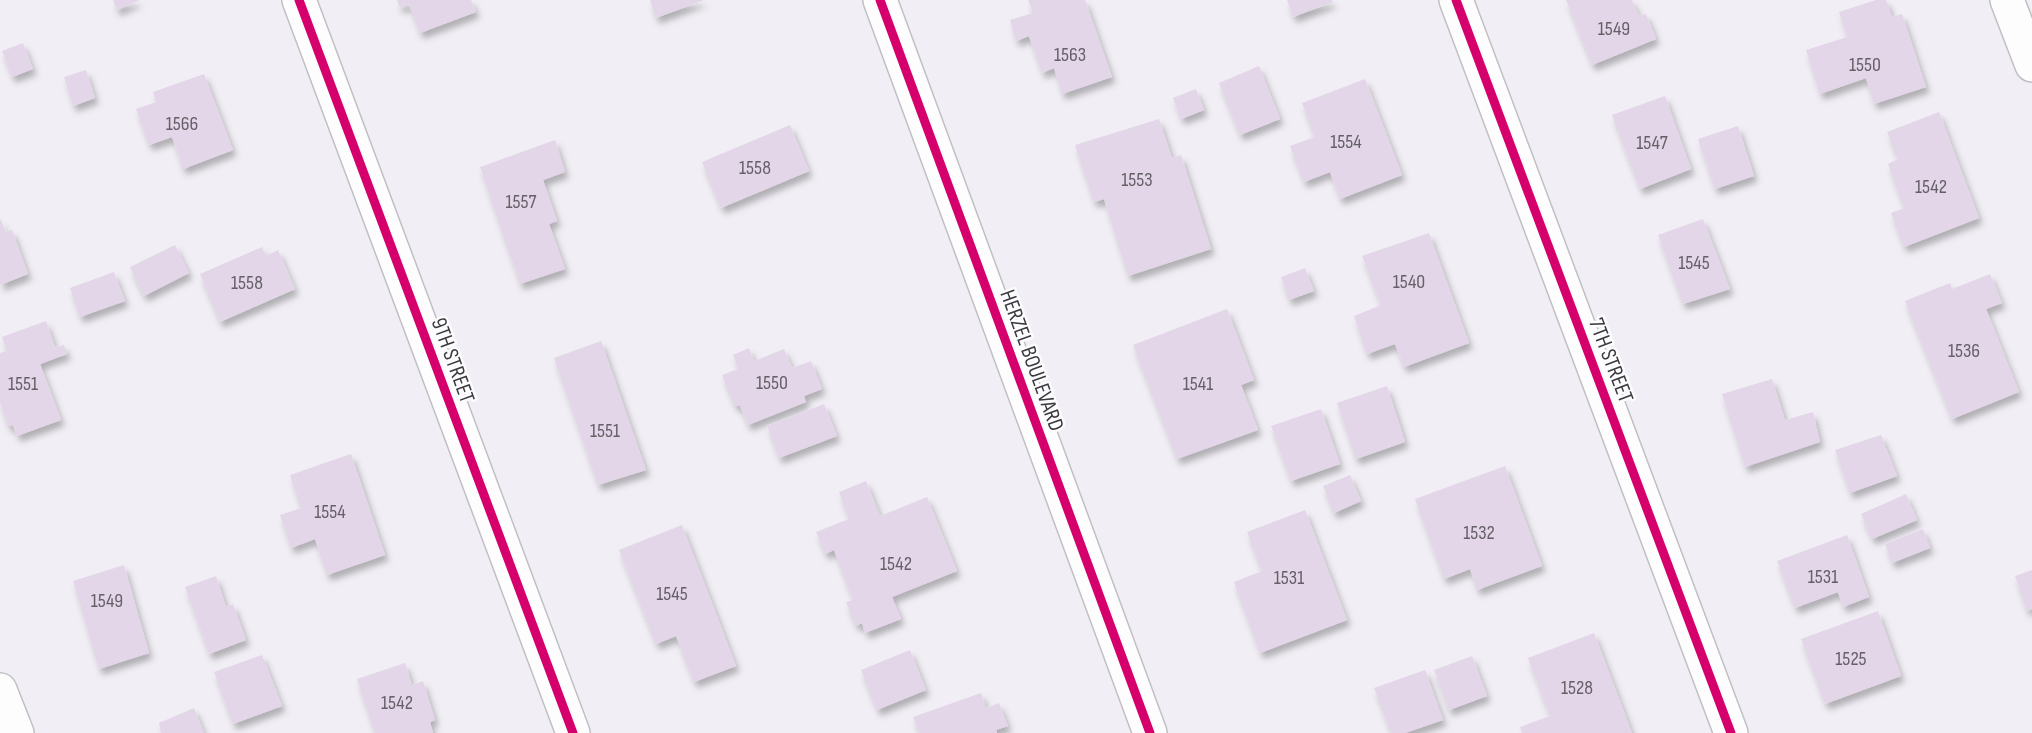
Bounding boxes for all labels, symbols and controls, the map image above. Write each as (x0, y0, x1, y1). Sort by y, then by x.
house number: 1549 (1598, 17, 1630, 41)
house number: 1563 (1054, 43, 1086, 67)
house number: 1550 (1849, 53, 1881, 77)
house number: 1566 (166, 112, 198, 136)
house number: 1554 (1330, 130, 1362, 154)
house number: 1547 (1636, 131, 1668, 155)
house number: 1558 (739, 156, 771, 180)
house number: 1553 (1121, 168, 1153, 192)
house number: 1542 (1915, 175, 1947, 199)
house number: 1557 (506, 190, 536, 214)
house number: 1545 (1678, 251, 1710, 275)
house number: 1540 (1393, 270, 1425, 294)
house number: 1558 (231, 271, 263, 295)
street label: HERZEL BOULEVARD (993, 286, 1070, 435)
street label: 9TH STREET (425, 314, 480, 407)
street label: 7TH STREET (1582, 314, 1639, 407)
house number: 1536 (1948, 339, 1980, 363)
house number: 1550 (756, 371, 788, 395)
house number: 1551 (8, 372, 38, 396)
house number: 1541 (1183, 372, 1213, 396)
house number: 1551 (590, 419, 620, 443)
house number: 1554 (314, 500, 346, 524)
house number: 1532 (1463, 521, 1495, 545)
house number: 1542 (880, 552, 912, 576)
house number: 1531 (1808, 565, 1838, 589)
house number: 1531 (1274, 566, 1304, 590)
house number: 1545 (656, 582, 688, 606)
house number: 1549 (91, 589, 123, 613)
house number: 1525 (1835, 647, 1867, 671)
house number: 1528 (1561, 676, 1593, 700)
house number: 1542 (381, 691, 413, 715)

